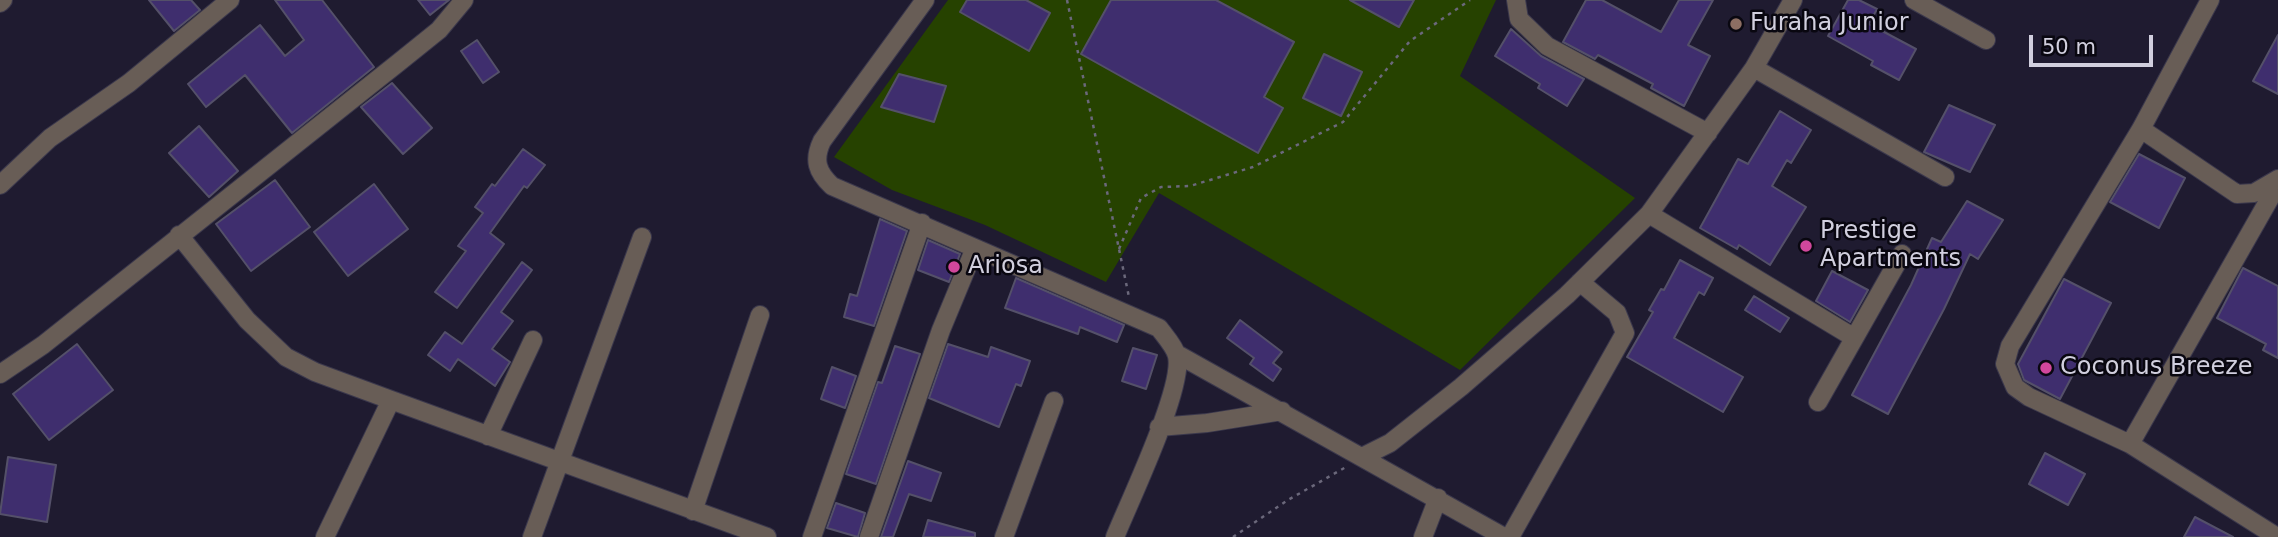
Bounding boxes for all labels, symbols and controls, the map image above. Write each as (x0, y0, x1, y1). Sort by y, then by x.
place label: Furaha Junior (1750, 10, 1909, 38)
marker: Furaha Junior (1728, 16, 1744, 32)
scale bar (2033, 21, 2157, 65)
text: 50 m (2042, 35, 2096, 59)
place label: Prestige Apartments (1820, 218, 1961, 274)
marker: Prestige Apartments (1798, 238, 1814, 254)
place label: Ariosa (968, 253, 1043, 281)
marker: Ariosa (946, 259, 962, 275)
place label: Coconus Breeze (2060, 354, 2253, 382)
marker: Coconus Breeze (2038, 360, 2054, 376)

